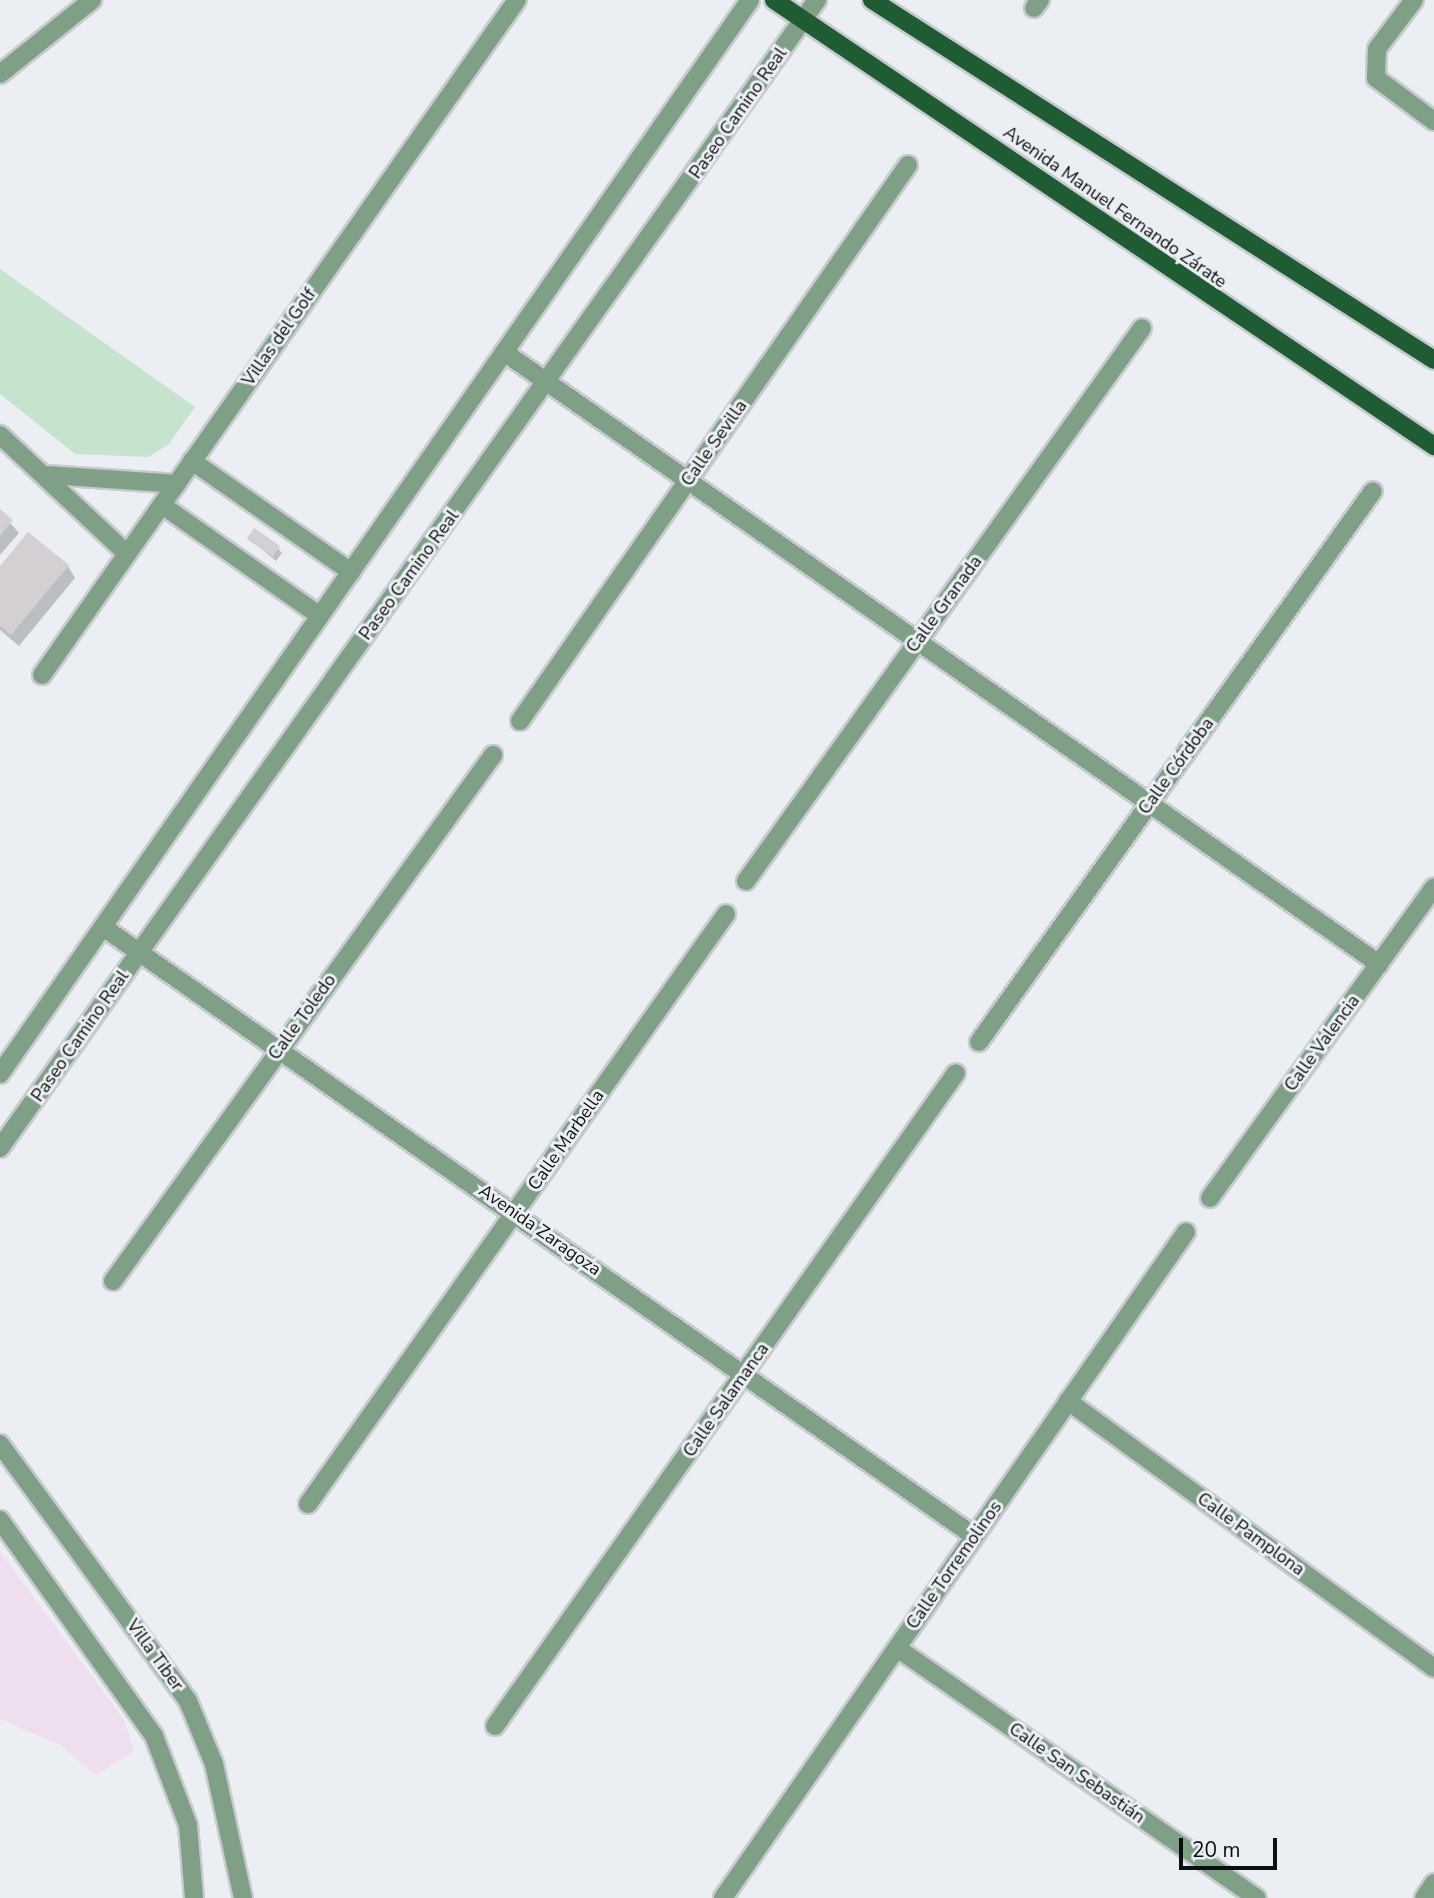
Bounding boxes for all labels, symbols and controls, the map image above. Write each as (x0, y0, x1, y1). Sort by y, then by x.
street label: Paseo Camino Real (685, 43, 791, 183)
street label: Avenida Manuel Fernando Zárate (999, 121, 1231, 293)
street label: Villas del Golf (237, 284, 321, 390)
street label: Calle Sevilla (676, 396, 752, 490)
street label: Paseo Camino Real (355, 506, 463, 644)
street label: Calle Granada (901, 551, 987, 657)
street label: Calle Córdoba (1134, 713, 1218, 819)
street label: Paseo Camino Real (27, 966, 133, 1106)
street label: Calle Toledo (264, 970, 340, 1064)
street label: Calle Valencia (1280, 990, 1364, 1096)
street label: Calle Marbella (523, 1086, 609, 1194)
street label: Avenida Zaragoza (475, 1180, 605, 1280)
street label: Calle Salamanca (679, 1339, 773, 1461)
street label: Calle Pamplona (1193, 1488, 1309, 1580)
street label: Calle Torremolinos (902, 1497, 1006, 1633)
street label: Villa Tiber (122, 1615, 188, 1695)
street label: Calle San Sebastián (1005, 1718, 1149, 1828)
scale bar (1182, 1825, 1280, 1869)
text: 20 m (1192, 1836, 1241, 1864)

